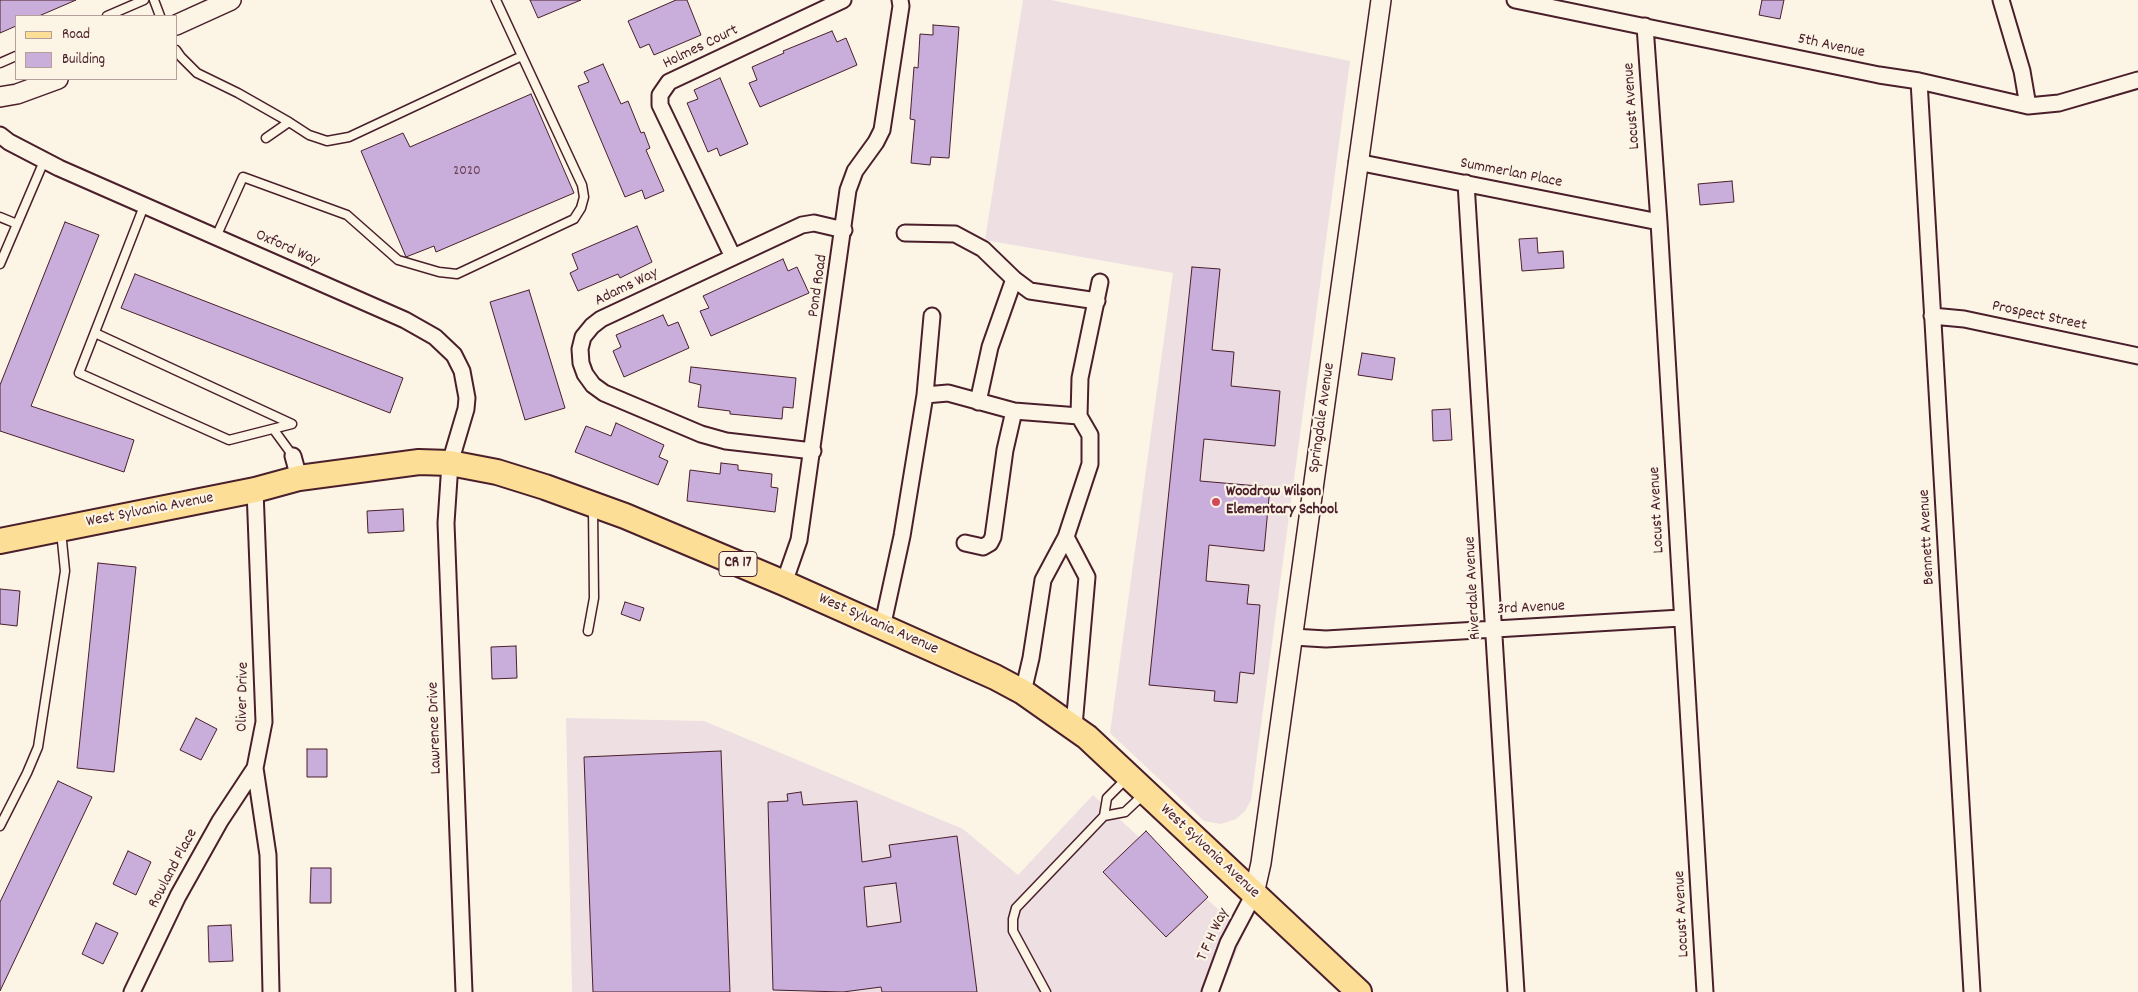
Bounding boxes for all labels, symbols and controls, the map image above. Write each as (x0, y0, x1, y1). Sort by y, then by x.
legend (15, 15, 178, 80)
street label: Holmes Court (660, 22, 742, 74)
text: Road (62, 24, 90, 46)
street label: 5th Avenue (1796, 31, 1866, 63)
text: Building (62, 49, 105, 71)
street label: Locust Avenue (1620, 62, 1646, 150)
street label: Summerlan Place (1458, 155, 1564, 193)
house number: 2020 (453, 164, 481, 180)
street label: Oxford Way (252, 226, 322, 272)
street label: Pond Road (805, 254, 833, 318)
street label: Adams Way (592, 264, 662, 312)
street label: Prospect Street (1990, 298, 2088, 336)
street label: Springdale Avenue (1306, 362, 1340, 474)
street label: Locust Avenue (1646, 466, 1670, 554)
place label: Woodrow Wilson Elementary School (1226, 483, 1338, 521)
street label: West Sylvania Avenue (85, 489, 215, 533)
street label: Bennett Avenue (1916, 489, 1940, 585)
marker: Woodrow Wilson Elementary School (1210, 496, 1222, 508)
street label: Riverdale Avenue (1462, 536, 1486, 640)
road number: CR 17 (719, 552, 757, 576)
street label: West Sylvania Avenue (815, 590, 941, 660)
street label: 3rd Avenue (1497, 598, 1565, 620)
street label: Oliver Drive (234, 662, 254, 732)
street label: Lawrence Drive (425, 681, 447, 775)
street label: West Sylvania Avenue (1155, 801, 1263, 903)
street label: Rowland Place (145, 826, 203, 912)
street label: Locust Avenue (1671, 870, 1695, 958)
street label: T F H Way (1193, 906, 1235, 964)

